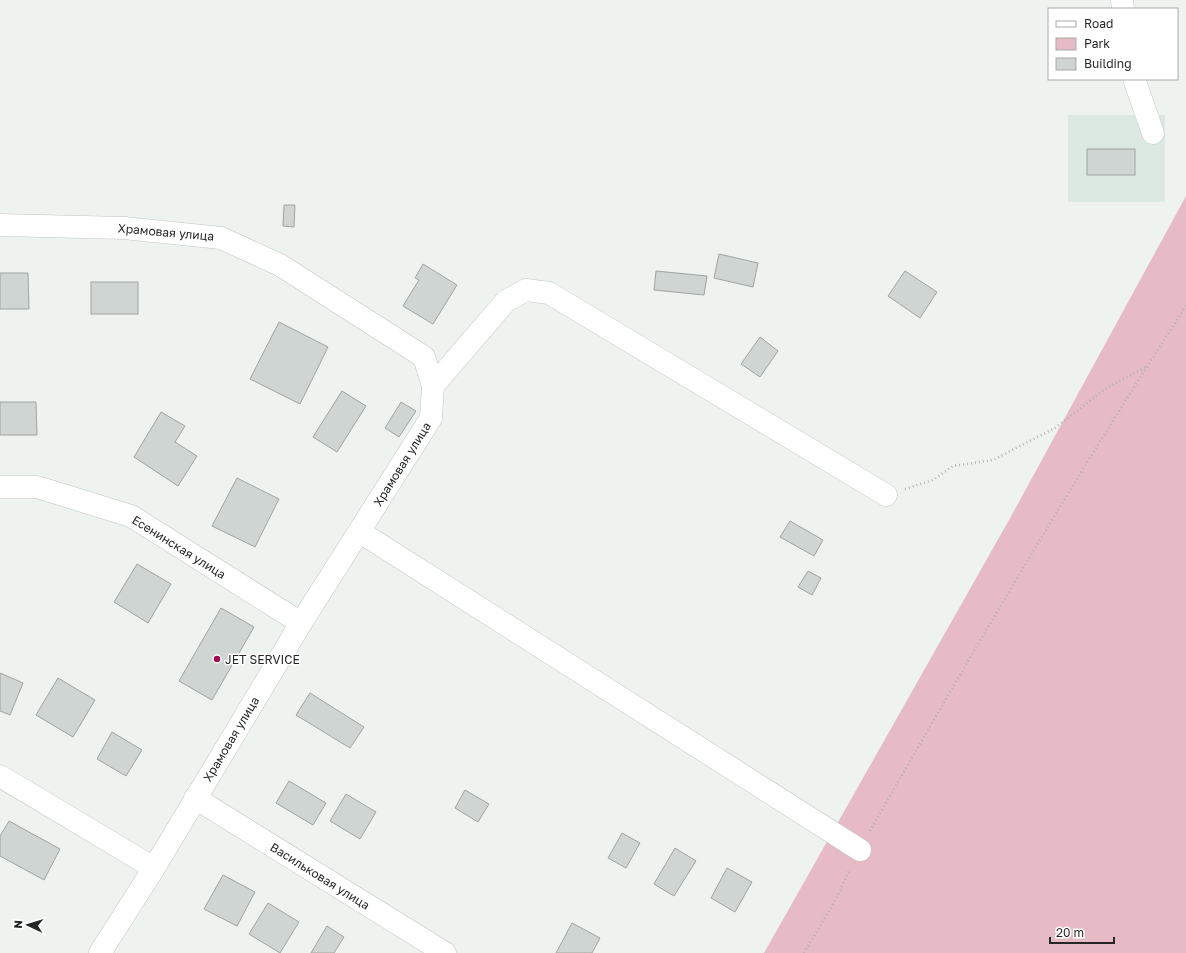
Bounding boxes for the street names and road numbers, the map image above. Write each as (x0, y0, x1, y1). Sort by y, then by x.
street label: Храмовая улица (117, 220, 215, 244)
street label: Храмовая улица (370, 419, 434, 509)
street label: Есенинская улица (129, 512, 229, 582)
street label: Храмовая улица (200, 694, 262, 784)
street label: Васильковая улица (268, 839, 372, 913)

